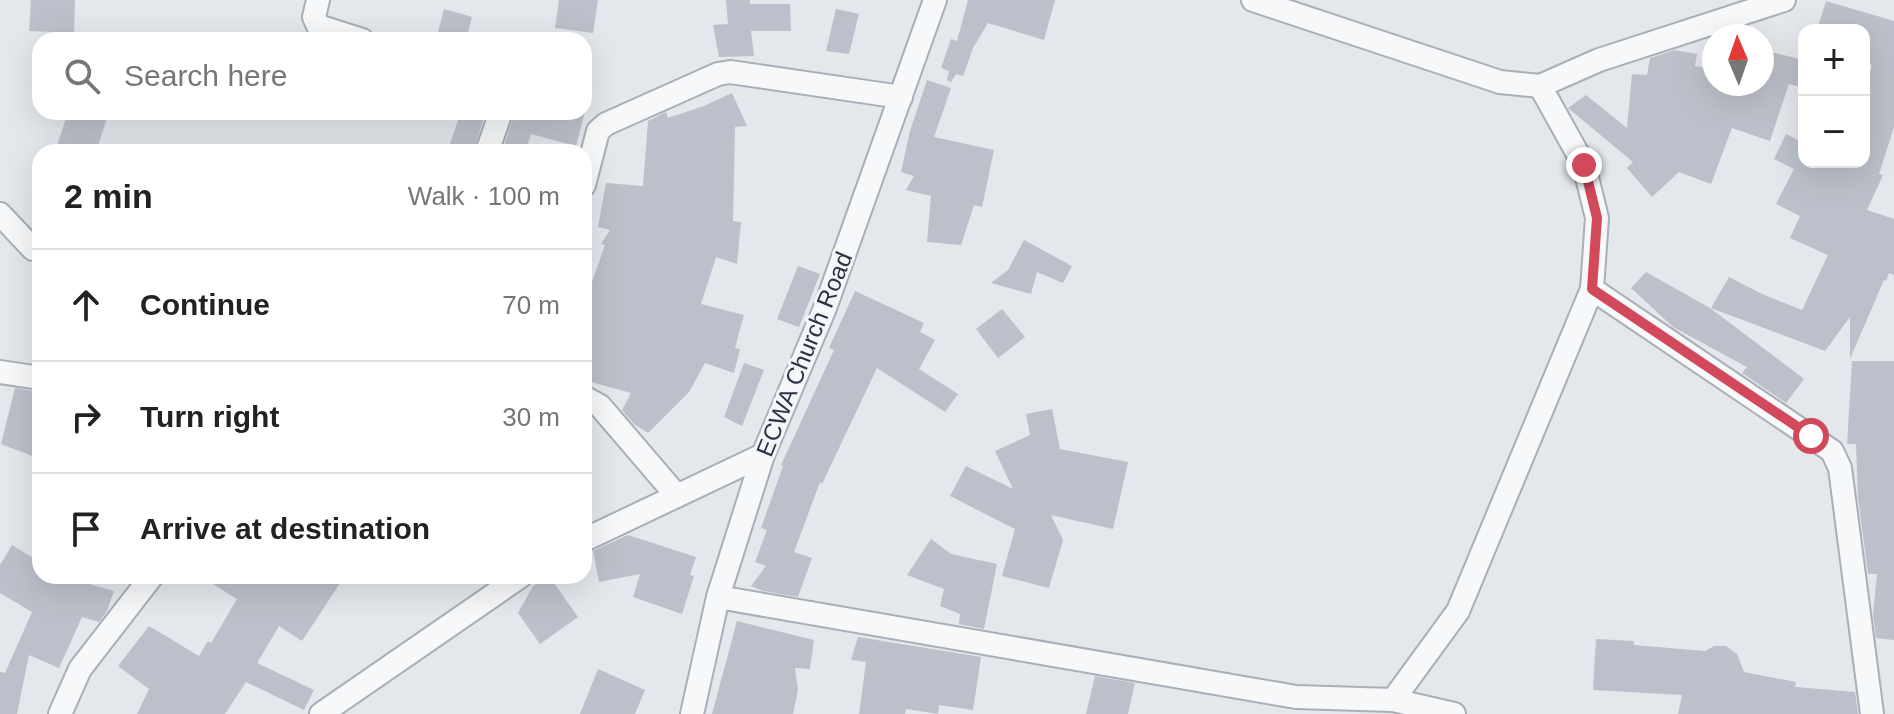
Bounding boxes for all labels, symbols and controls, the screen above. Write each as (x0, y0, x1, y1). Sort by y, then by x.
north arrow (1702, 24, 1774, 96)
map controls (1798, 24, 1870, 168)
button: + (1798, 24, 1870, 96)
search box (32, 32, 592, 120)
icon: search (60, 54, 104, 98)
text: Search here (124, 59, 287, 92)
button: − (1798, 96, 1870, 168)
route end (1566, 147, 1602, 183)
text: 2 min (64, 177, 153, 215)
text: Walk · 100 m (408, 181, 560, 211)
street label: ECWA Church Road (751, 248, 857, 460)
icon: ahead (64, 283, 108, 327)
text: Continue (140, 288, 270, 321)
text: 70 m (502, 290, 560, 320)
icon: right (64, 395, 108, 439)
text: Turn right (140, 400, 279, 433)
text: 30 m (502, 402, 560, 432)
route start (1793, 418, 1829, 454)
icon: arrive (64, 507, 108, 551)
text: Arrive at destination (140, 512, 430, 545)

